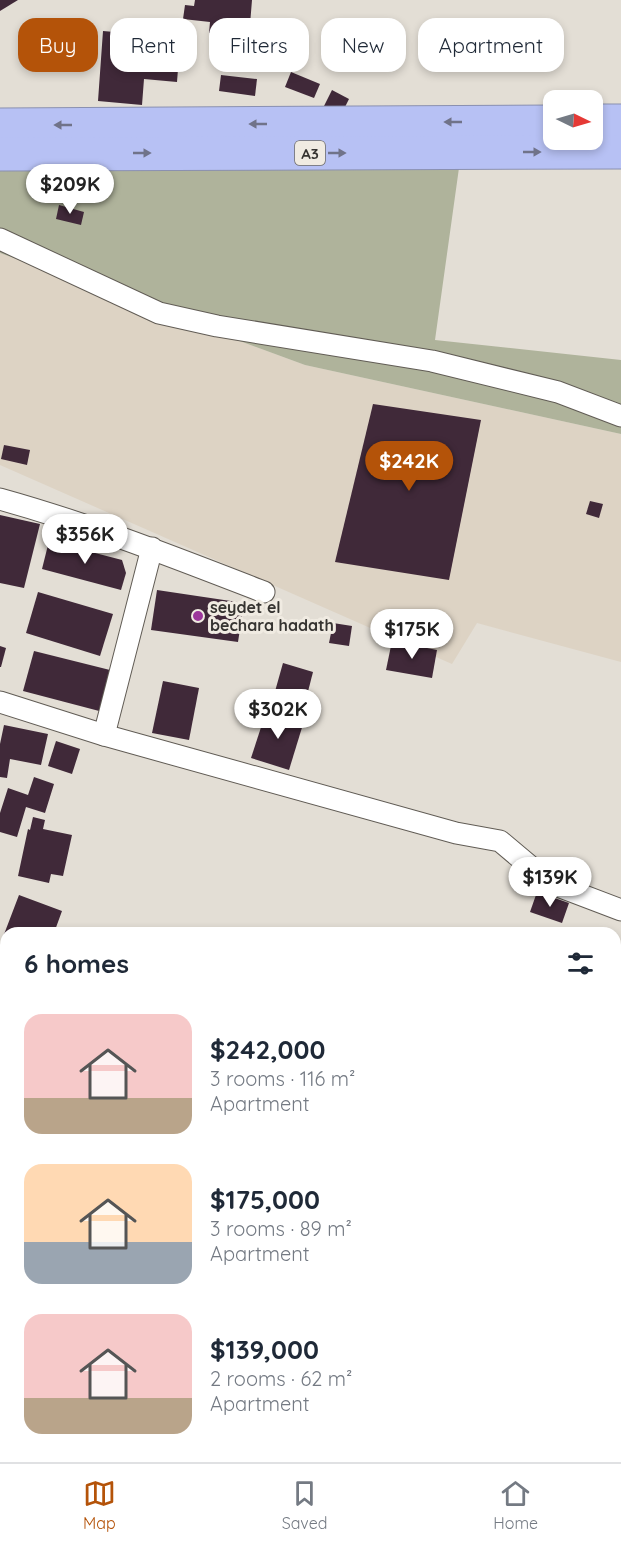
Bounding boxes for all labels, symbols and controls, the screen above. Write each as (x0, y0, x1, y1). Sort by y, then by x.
chip: Buy (18, 18, 98, 72)
chip: Rent (110, 18, 197, 72)
chip: Filters (209, 18, 309, 72)
chip: New (321, 18, 406, 72)
chip: Apartment (418, 18, 564, 72)
north arrow (543, 90, 603, 150)
map controls (543, 90, 603, 150)
one-way arrow (444, 117, 463, 127)
one-way arrow (249, 119, 268, 129)
one-way arrow (54, 120, 73, 130)
road number: A3 (295, 141, 325, 165)
one-way arrow (523, 147, 542, 157)
one-way arrow (133, 148, 152, 158)
one-way arrow (328, 148, 347, 158)
pin: $209K (28, 164, 112, 215)
text: $209K (40, 171, 100, 196)
pin: $242K (367, 441, 451, 492)
text: $242K (379, 448, 439, 473)
pin: $356K (43, 514, 127, 565)
text: $356K (56, 521, 114, 546)
place label: seydet el bechara hadath (210, 597, 334, 635)
marker: seydet el bechara hadath (191, 609, 205, 623)
pin: $175K (370, 609, 454, 660)
text: $175K (384, 616, 440, 641)
pin: $302K (236, 689, 320, 740)
text: $302K (248, 696, 308, 721)
pin: $139K (508, 857, 592, 908)
text: $139K (523, 864, 577, 889)
text: 6 homes (24, 947, 129, 980)
icon: filters (564, 947, 597, 980)
text: $242,000 (210, 1033, 325, 1066)
icon: home (72, 1038, 144, 1110)
text: 3 rooms · 116 m² (210, 1066, 355, 1091)
text: Apartment (210, 1091, 310, 1116)
text: $175,000 (210, 1183, 320, 1216)
icon: home (72, 1188, 144, 1260)
text: 3 rooms · 89 m² (210, 1216, 352, 1241)
text: Apartment (210, 1241, 310, 1266)
text: $139,000 (210, 1333, 319, 1366)
icon: home (72, 1338, 144, 1410)
text: 2 rooms · 62 m² (210, 1366, 352, 1391)
text: Apartment (210, 1391, 310, 1416)
tab: Map (83, 1477, 116, 1533)
tab: Saved (282, 1477, 327, 1533)
tab: Home (493, 1477, 538, 1533)

